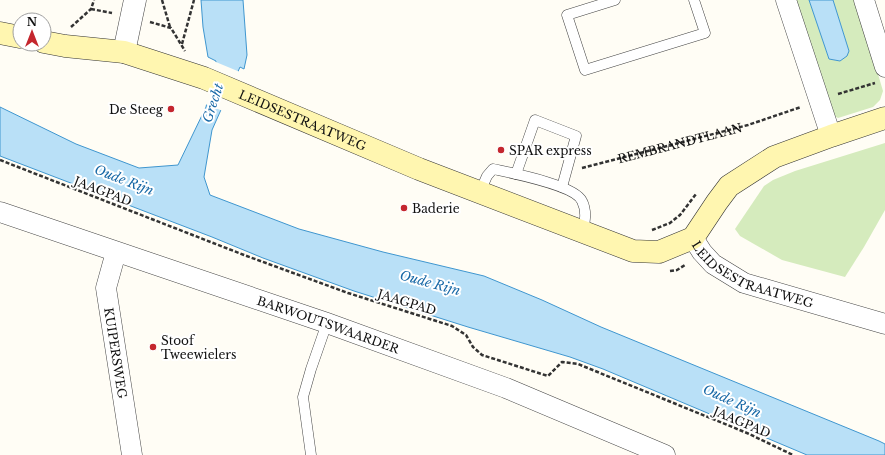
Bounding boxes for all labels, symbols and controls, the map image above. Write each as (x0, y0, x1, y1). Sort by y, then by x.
north arrow (12, 12, 52, 52)
text: N (27, 15, 38, 29)
water label: Grecht (199, 81, 227, 125)
street label: LEIDSESTRAATWEG (237, 86, 369, 154)
place label: De Steeg (109, 102, 164, 117)
marker: De Steeg (166, 104, 176, 114)
street label: REMBRANDTLAAN (616, 119, 744, 166)
place label: SPAR express (509, 143, 592, 158)
marker: SPAR express (496, 145, 506, 155)
water label: Oude Rijn (92, 161, 156, 199)
street label: JAAGPAD (70, 172, 134, 209)
place label: Baderie (412, 201, 460, 216)
marker: Baderie (399, 203, 409, 213)
street label: LEIDSESTRAATWEG (689, 238, 816, 311)
water label: Oude Rijn (398, 267, 462, 299)
street label: JAAGPAD (374, 285, 438, 318)
street label: BARWOUTSWAARDER (255, 292, 402, 356)
street label: KUIPERSWEG (102, 306, 131, 400)
place label: Stoof Tweewielers (161, 333, 237, 362)
marker: Stoof Tweewielers (148, 342, 158, 352)
water label: Oude Rijn (700, 381, 764, 421)
street label: JAAGPAD (709, 402, 773, 441)

